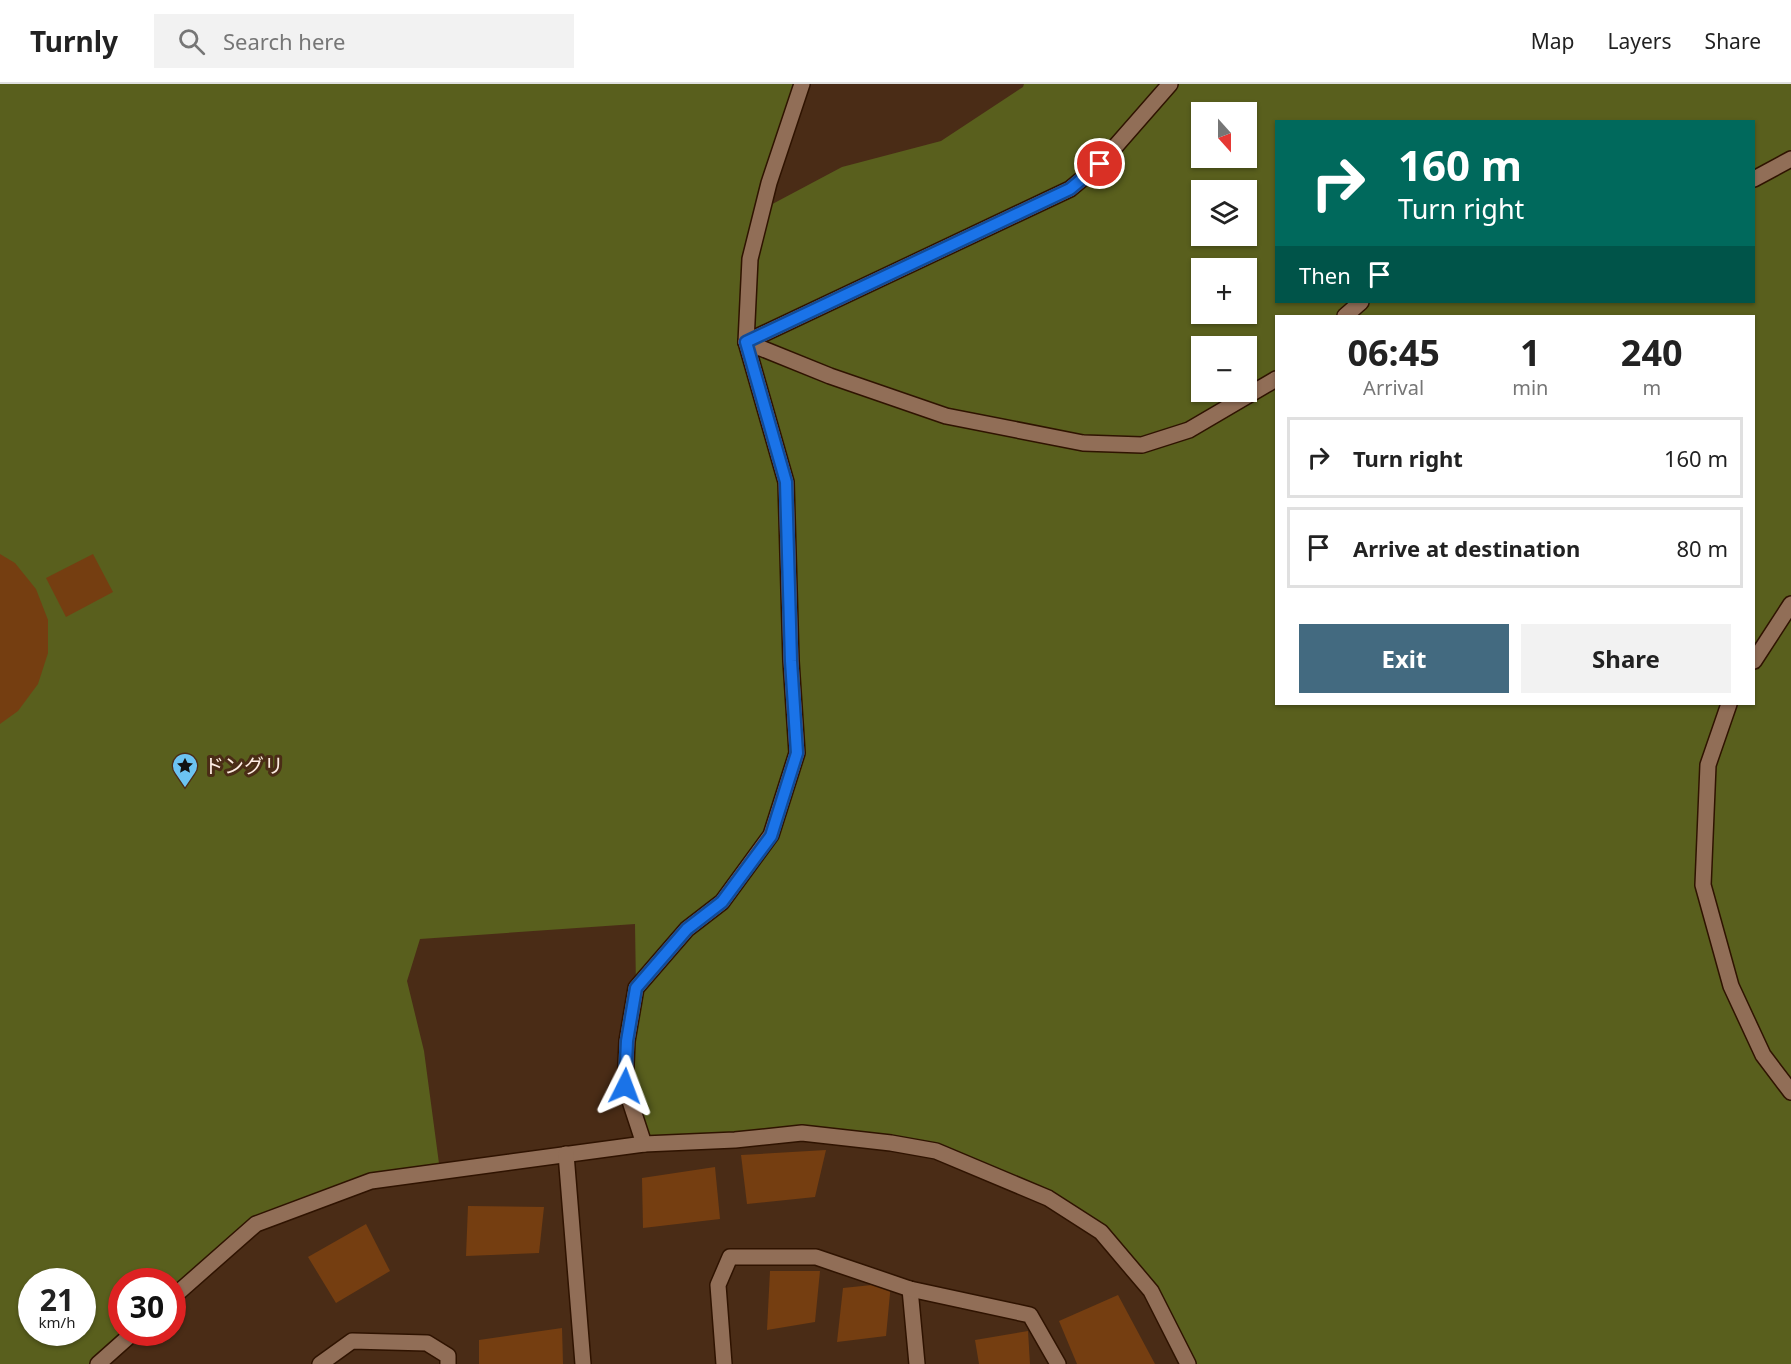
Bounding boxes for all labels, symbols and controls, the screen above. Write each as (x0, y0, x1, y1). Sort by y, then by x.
search box (154, 14, 574, 68)
text: Turnly (30, 22, 118, 60)
icon: search (175, 25, 208, 58)
text: Search here (223, 26, 345, 56)
text: Map (1531, 27, 1575, 55)
text: Layers (1608, 27, 1672, 55)
text: Share (1705, 27, 1761, 55)
north arrow (1191, 102, 1257, 168)
map controls (1191, 102, 1257, 402)
text: 160 m (1398, 136, 1522, 193)
pin (1074, 138, 1125, 189)
icon: right (1299, 144, 1377, 222)
icon: arrive (1083, 147, 1116, 180)
button: layers (1191, 180, 1257, 246)
text: Turn right (1398, 190, 1524, 227)
button: + (1191, 258, 1257, 324)
icon: arrive (1363, 258, 1396, 291)
text: Then (1299, 260, 1351, 290)
text: 06:45 (1347, 328, 1440, 377)
text: 1 (1520, 328, 1541, 377)
text: 240 (1621, 328, 1683, 377)
button: − (1191, 336, 1257, 402)
text: Arrival (1363, 374, 1424, 401)
text: min (1512, 374, 1548, 401)
text: m (1642, 374, 1661, 401)
icon: right (1302, 441, 1335, 474)
text: Turn right (1353, 443, 1463, 473)
text: 160 m (1664, 443, 1728, 473)
icon: arrive (1302, 531, 1335, 564)
text: Arrive at destination (1353, 533, 1580, 563)
text: 80 m (1677, 533, 1728, 563)
button: Exit (1299, 624, 1509, 693)
button: Share (1521, 624, 1731, 693)
place icon: ドングリ (170, 751, 200, 789)
place label: ドングリ (204, 752, 284, 779)
position arrow (593, 1054, 657, 1118)
speed limit sign: 30 (108, 1268, 186, 1346)
text: 21 (40, 1279, 74, 1320)
text: km/h (39, 1312, 75, 1332)

